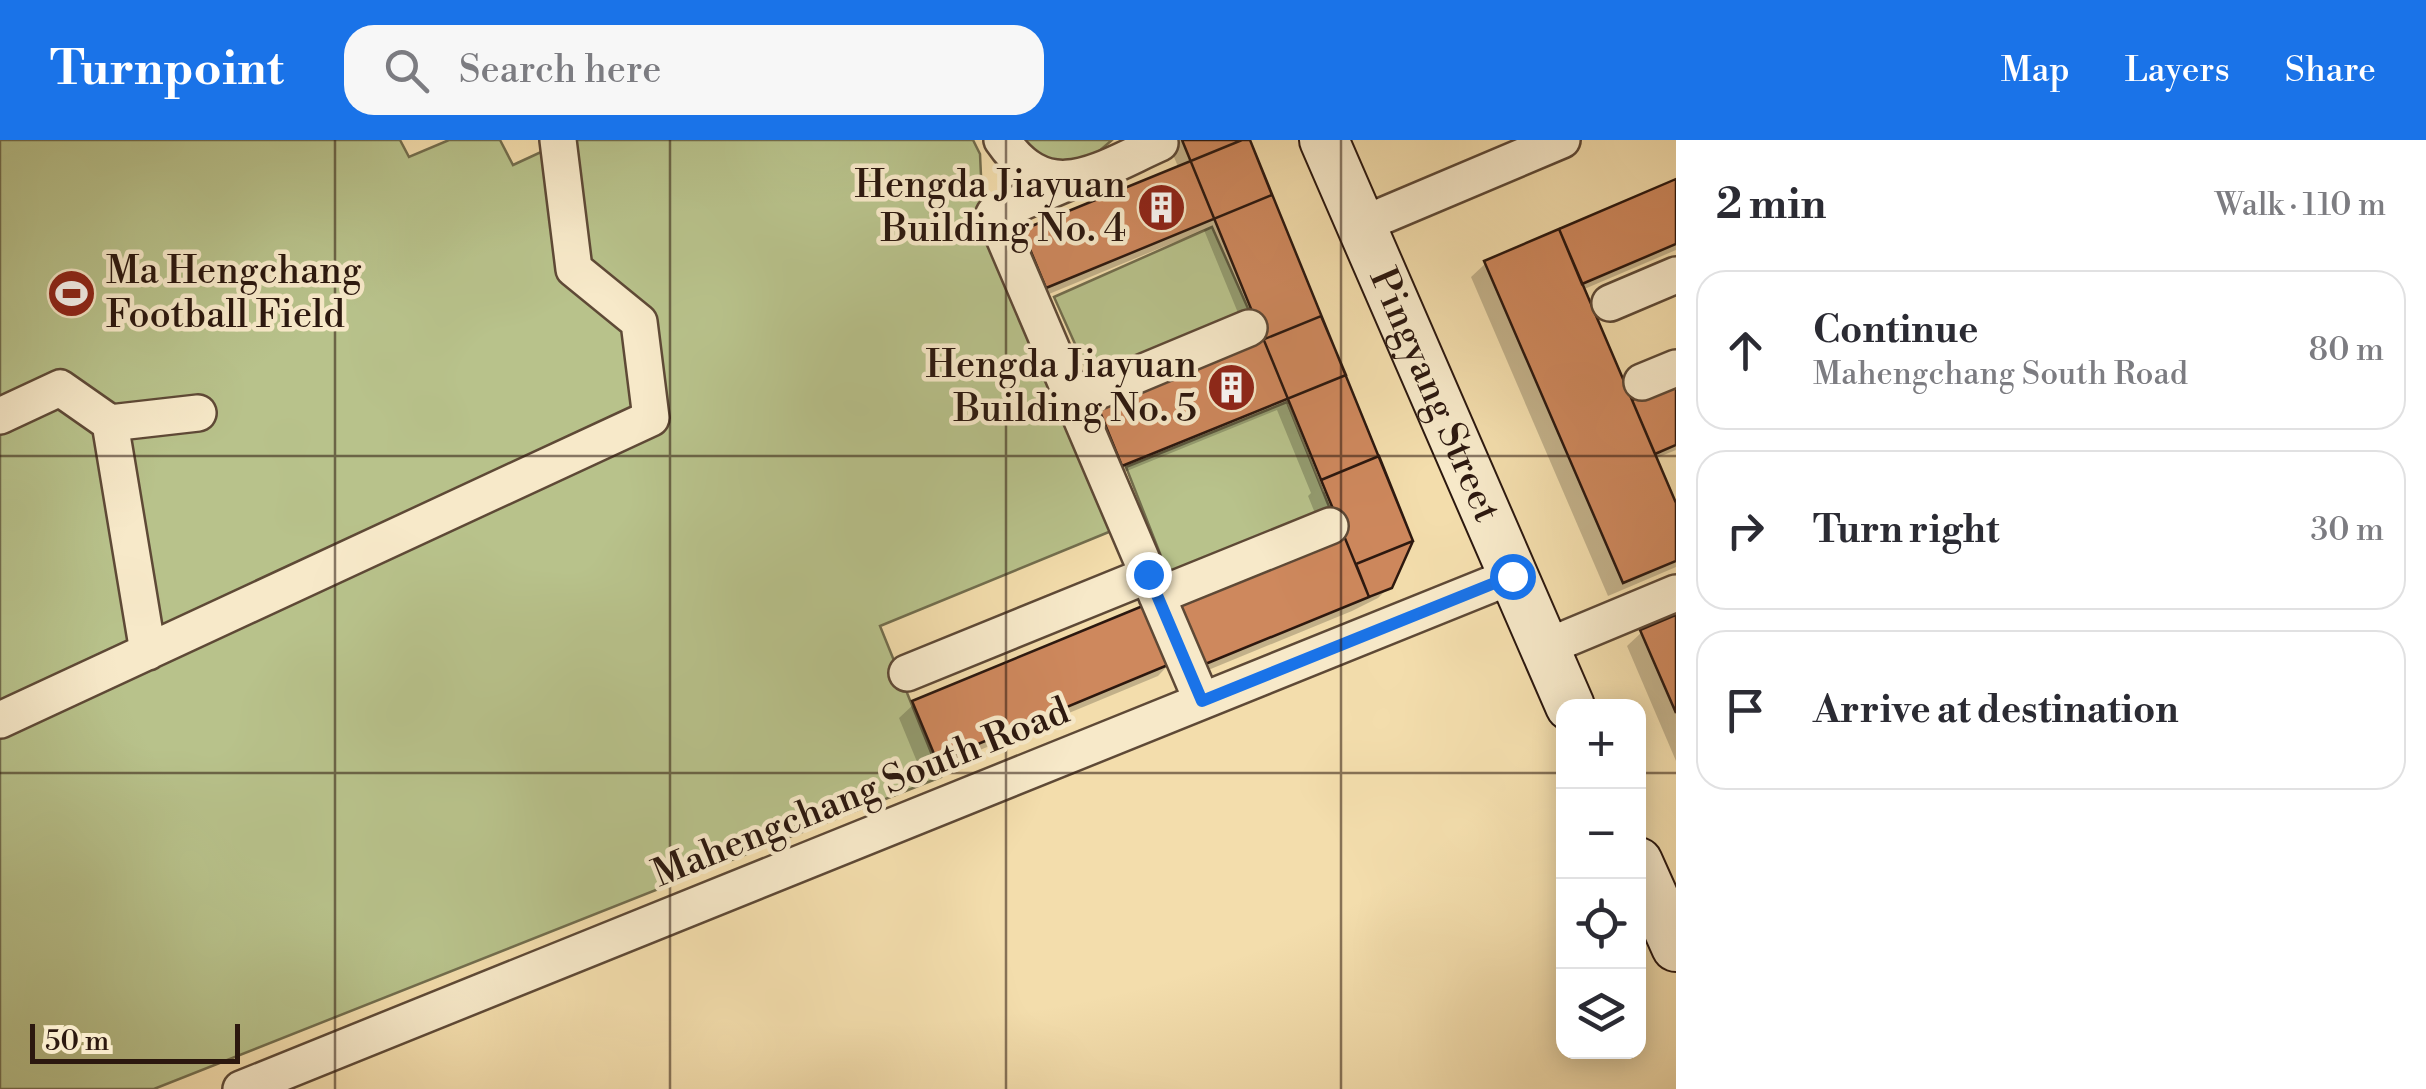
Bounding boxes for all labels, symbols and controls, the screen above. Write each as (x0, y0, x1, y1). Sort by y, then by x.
search box (344, 25, 1044, 115)
text: Turnpoint (50, 40, 284, 100)
icon: search (379, 43, 434, 98)
text: Search here (459, 47, 661, 94)
text: Map (2001, 49, 2070, 92)
text: Layers (2125, 49, 2230, 92)
text: Share (2285, 49, 2376, 92)
place label: Hengda Jiayuan Building No. 4 (854, 162, 1126, 253)
text: 2 min (1716, 179, 1826, 232)
building icon: Hengda Jiayuan Building No. 4 (1135, 181, 1187, 233)
text: Walk · 110 m (2215, 185, 2386, 225)
place label: Ma Hengchang Football Field (106, 248, 362, 339)
street label: Pingyang Street (1359, 261, 1511, 529)
sports icon: Ma Hengchang Football Field (45, 267, 97, 319)
text: Continue (1813, 307, 1978, 354)
icon: ahead (1718, 323, 1773, 378)
text: 80 m (2309, 330, 2384, 370)
place label: Hengda Jiayuan Building No. 5 (925, 342, 1197, 433)
text: Mahengchang South Road (1813, 354, 2188, 394)
building icon: Hengda Jiayuan Building No. 5 (1206, 361, 1258, 413)
icon: right (1718, 503, 1773, 558)
text: Turn right (1813, 507, 1999, 554)
text: 30 m (2310, 510, 2384, 550)
route end (1126, 552, 1172, 598)
route start (1490, 554, 1536, 600)
icon: arrive (1718, 683, 1773, 738)
text: Arrive at destination (1813, 687, 2179, 734)
street label: Mahengchang South Road (646, 688, 1077, 898)
map controls (1556, 699, 1646, 1059)
button: + (1556, 699, 1646, 789)
button: − (1556, 789, 1646, 879)
button: locate (1556, 879, 1646, 969)
button: layers (1556, 969, 1646, 1059)
scale bar (30, 1019, 240, 1064)
text: 50 m (45, 1024, 109, 1059)

